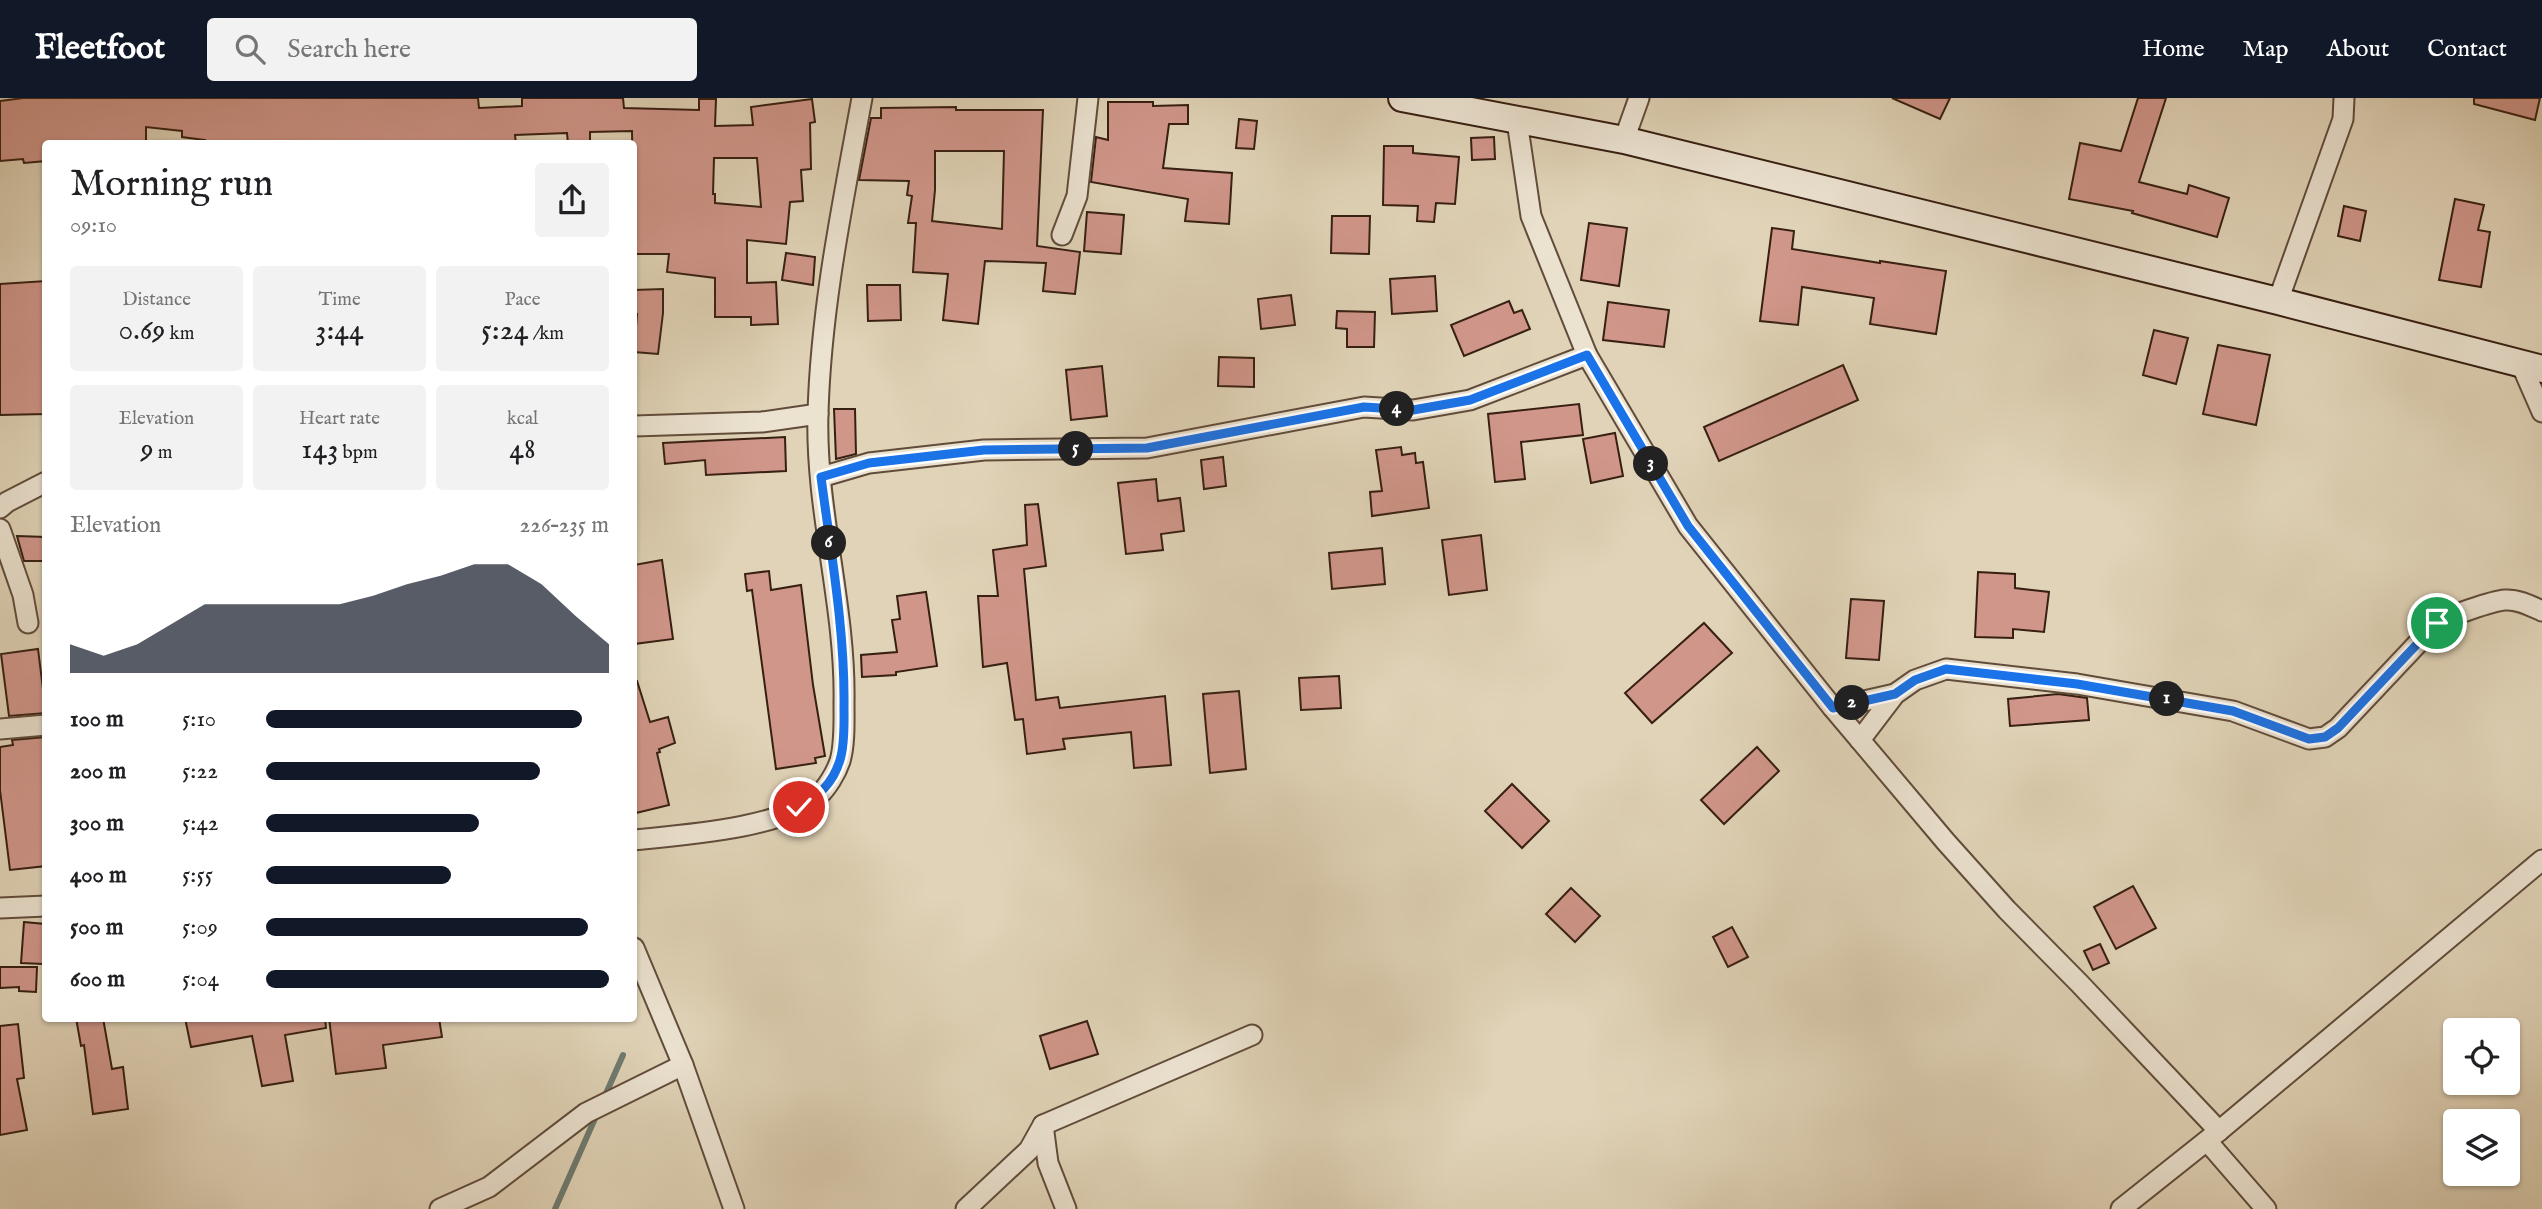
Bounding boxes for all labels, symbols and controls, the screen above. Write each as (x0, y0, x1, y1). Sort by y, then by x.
search box (207, 18, 697, 81)
text: Fleetfoot (35, 28, 165, 70)
icon: search (231, 30, 269, 68)
text: Search here (287, 33, 411, 66)
text: Home (2142, 34, 2205, 65)
text: Map (2243, 34, 2289, 65)
text: About (2327, 34, 2389, 65)
text: Contact (2427, 34, 2507, 65)
text: Morning run (70, 161, 273, 209)
button: share (535, 163, 609, 237)
text: 09:10 (70, 211, 117, 240)
text: Distance (122, 288, 191, 312)
text: Time (318, 288, 361, 312)
text: Pace (505, 288, 540, 312)
text: 0.69 (119, 312, 165, 350)
text: 3:44 (315, 312, 364, 350)
text: 5:24 (481, 312, 529, 350)
text: km (165, 322, 194, 346)
text: /km (529, 322, 564, 346)
pin: 4 (1380, 392, 1414, 426)
text: 4 (1392, 396, 1401, 420)
text: Elevation (119, 407, 194, 431)
text: Heart rate (299, 407, 380, 431)
text: kcal (507, 407, 538, 431)
text: 9 (141, 431, 154, 469)
text: 143 (301, 431, 338, 469)
text: 48 (509, 431, 536, 469)
pin: 5 (1058, 432, 1094, 466)
text: 5 (1072, 436, 1079, 460)
text: m (154, 441, 172, 465)
text: bpm (338, 441, 378, 465)
pin: 3 (1634, 446, 1668, 482)
text: 3 (1647, 451, 1654, 475)
text: Elevation (70, 511, 161, 540)
text: 226–235 m (520, 511, 609, 540)
pin: 6 (812, 526, 846, 560)
text: 6 (824, 530, 833, 554)
pin (2407, 593, 2467, 653)
icon: arrive (2418, 604, 2456, 642)
pin: 1 (2150, 682, 2184, 716)
pin: 2 (1834, 686, 1870, 720)
text: 1 (2163, 686, 2170, 710)
text: 2 (1847, 690, 1856, 714)
text: 100 m (70, 705, 124, 734)
text: 5:10 (182, 705, 216, 734)
text: 200 m (70, 757, 126, 786)
text: 5:22 (182, 757, 218, 786)
pin (769, 777, 829, 837)
icon: check (780, 788, 818, 826)
text: 300 m (70, 809, 124, 838)
text: 5:42 (182, 809, 218, 838)
text: 400 m (70, 861, 127, 890)
text: 5:55 (182, 861, 213, 890)
text: 500 m (70, 913, 124, 942)
text: 5:09 (182, 913, 218, 942)
text: 600 m (70, 965, 125, 994)
text: 5:04 (182, 965, 219, 994)
map controls (2443, 1018, 2520, 1186)
button: locate (2443, 1018, 2520, 1095)
button: layers (2443, 1109, 2520, 1186)

